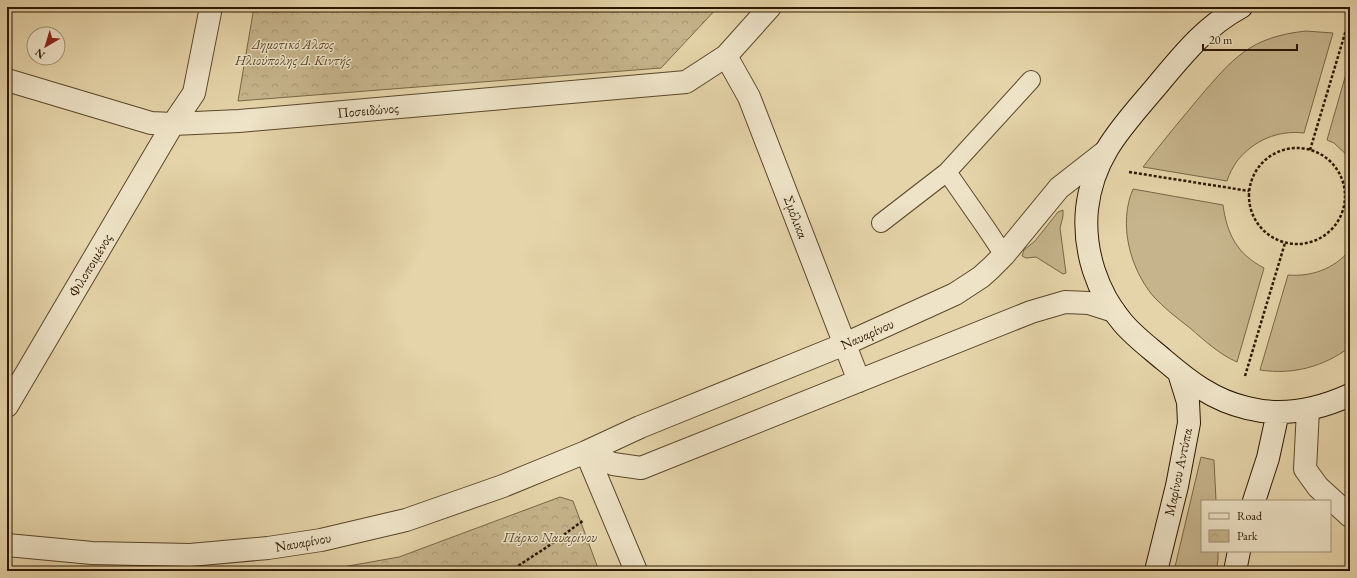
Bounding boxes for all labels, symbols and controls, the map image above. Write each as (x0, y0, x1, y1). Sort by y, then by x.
north arrow (26, 26, 66, 66)
scale bar (1203, 26, 1297, 52)
text: 20 m (1209, 32, 1233, 48)
park label: Δημοτικό Άλσος Ηλιούπολης Δ. Κιντής (234, 35, 351, 69)
text: N (32, 46, 48, 62)
street label: Ποσειδώνος (336, 98, 400, 122)
street label: Σμόλικα (780, 193, 813, 242)
street label: Φιλοποιμένος (64, 230, 116, 300)
street label: Ναυαρίνου (838, 314, 896, 354)
street label: Μαρίνου Αντύπα (1160, 426, 1196, 517)
legend (1201, 500, 1331, 552)
text: Road (1237, 508, 1263, 524)
street label: Ναυαρίνου (274, 528, 332, 556)
park label: Πάρκο Ναυαρίνου (502, 528, 597, 546)
text: Park (1237, 528, 1258, 544)

